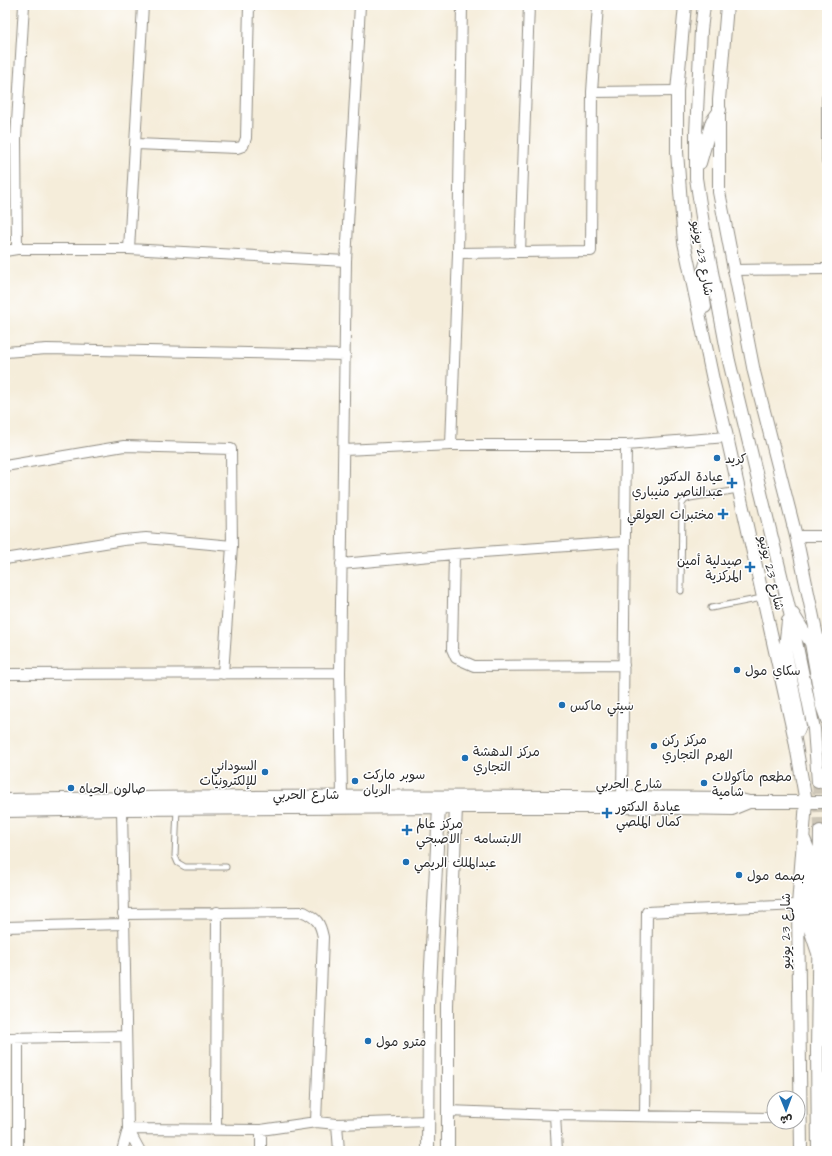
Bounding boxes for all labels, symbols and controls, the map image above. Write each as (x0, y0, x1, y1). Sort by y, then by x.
street label: شارع 23 يونيو (686, 218, 717, 297)
place label: كريد (725, 450, 747, 468)
marker: كريد (712, 453, 722, 463)
place label: عيادة الدكتور عبدالناصر منيباري (632, 468, 723, 501)
marker: عيادة الدكتور عبدالناصر منيباري (726, 477, 738, 489)
place label: مختبرات العولقي (627, 506, 714, 526)
marker: مختبرات العولقي (717, 508, 729, 520)
street label: شارع 23 يونيو (753, 533, 788, 612)
place label: صيدلية أمين المركزية (677, 552, 742, 585)
marker: صيدلية أمين المركزية (745, 562, 755, 572)
place label: سكاي مول (745, 662, 801, 680)
marker: سكاي مول (732, 665, 742, 675)
place label: سيتي ماكس (570, 697, 634, 717)
marker: سيتي ماكس (557, 700, 567, 710)
place label: مركز ركن الهرم التجاري (662, 731, 733, 765)
marker: مركز ركن الهرم التجاري (649, 741, 659, 751)
place label: مركز الدهشة التجاري (473, 743, 540, 776)
marker: مركز الدهشة التجاري (460, 753, 470, 763)
place label: السوداني للإلكترونيات (200, 757, 257, 790)
place label: سوبر ماركت الريان (363, 766, 425, 799)
marker: السوداني للإلكترونيات (260, 767, 270, 777)
place label: مطعم مأكولات شامية (712, 768, 792, 801)
street label: شارع الحربي (596, 775, 662, 795)
marker: سوبر ماركت الريان (350, 776, 360, 786)
marker: مطعم مأكولات شامية (699, 778, 709, 788)
place label: صالون الحياه (79, 780, 146, 798)
marker: صالون الحياه (66, 783, 76, 793)
street label: شارع الحربي (273, 786, 339, 806)
place label: عيادة الدكتور كمال الملصي (615, 798, 682, 833)
marker: عيادة الدكتور كمال الملصي (601, 807, 613, 819)
place label: مركز عالم الابتسامه - الاصبحي (416, 815, 522, 850)
marker: مركز عالم الابتسامه - الاصبحي (401, 824, 413, 836)
place label: عبدالملك الريمي (414, 854, 496, 874)
marker: عبدالملك الريمي (401, 857, 411, 867)
place label: بصمه مول (747, 867, 805, 885)
marker: بصمه مول (734, 870, 744, 880)
street label: شارع 23 يونيو (777, 893, 795, 970)
place label: مترو مول (376, 1033, 426, 1051)
marker: مترو مول (363, 1036, 373, 1046)
north arrow (766, 1090, 806, 1130)
text: ش (780, 1112, 792, 1127)

